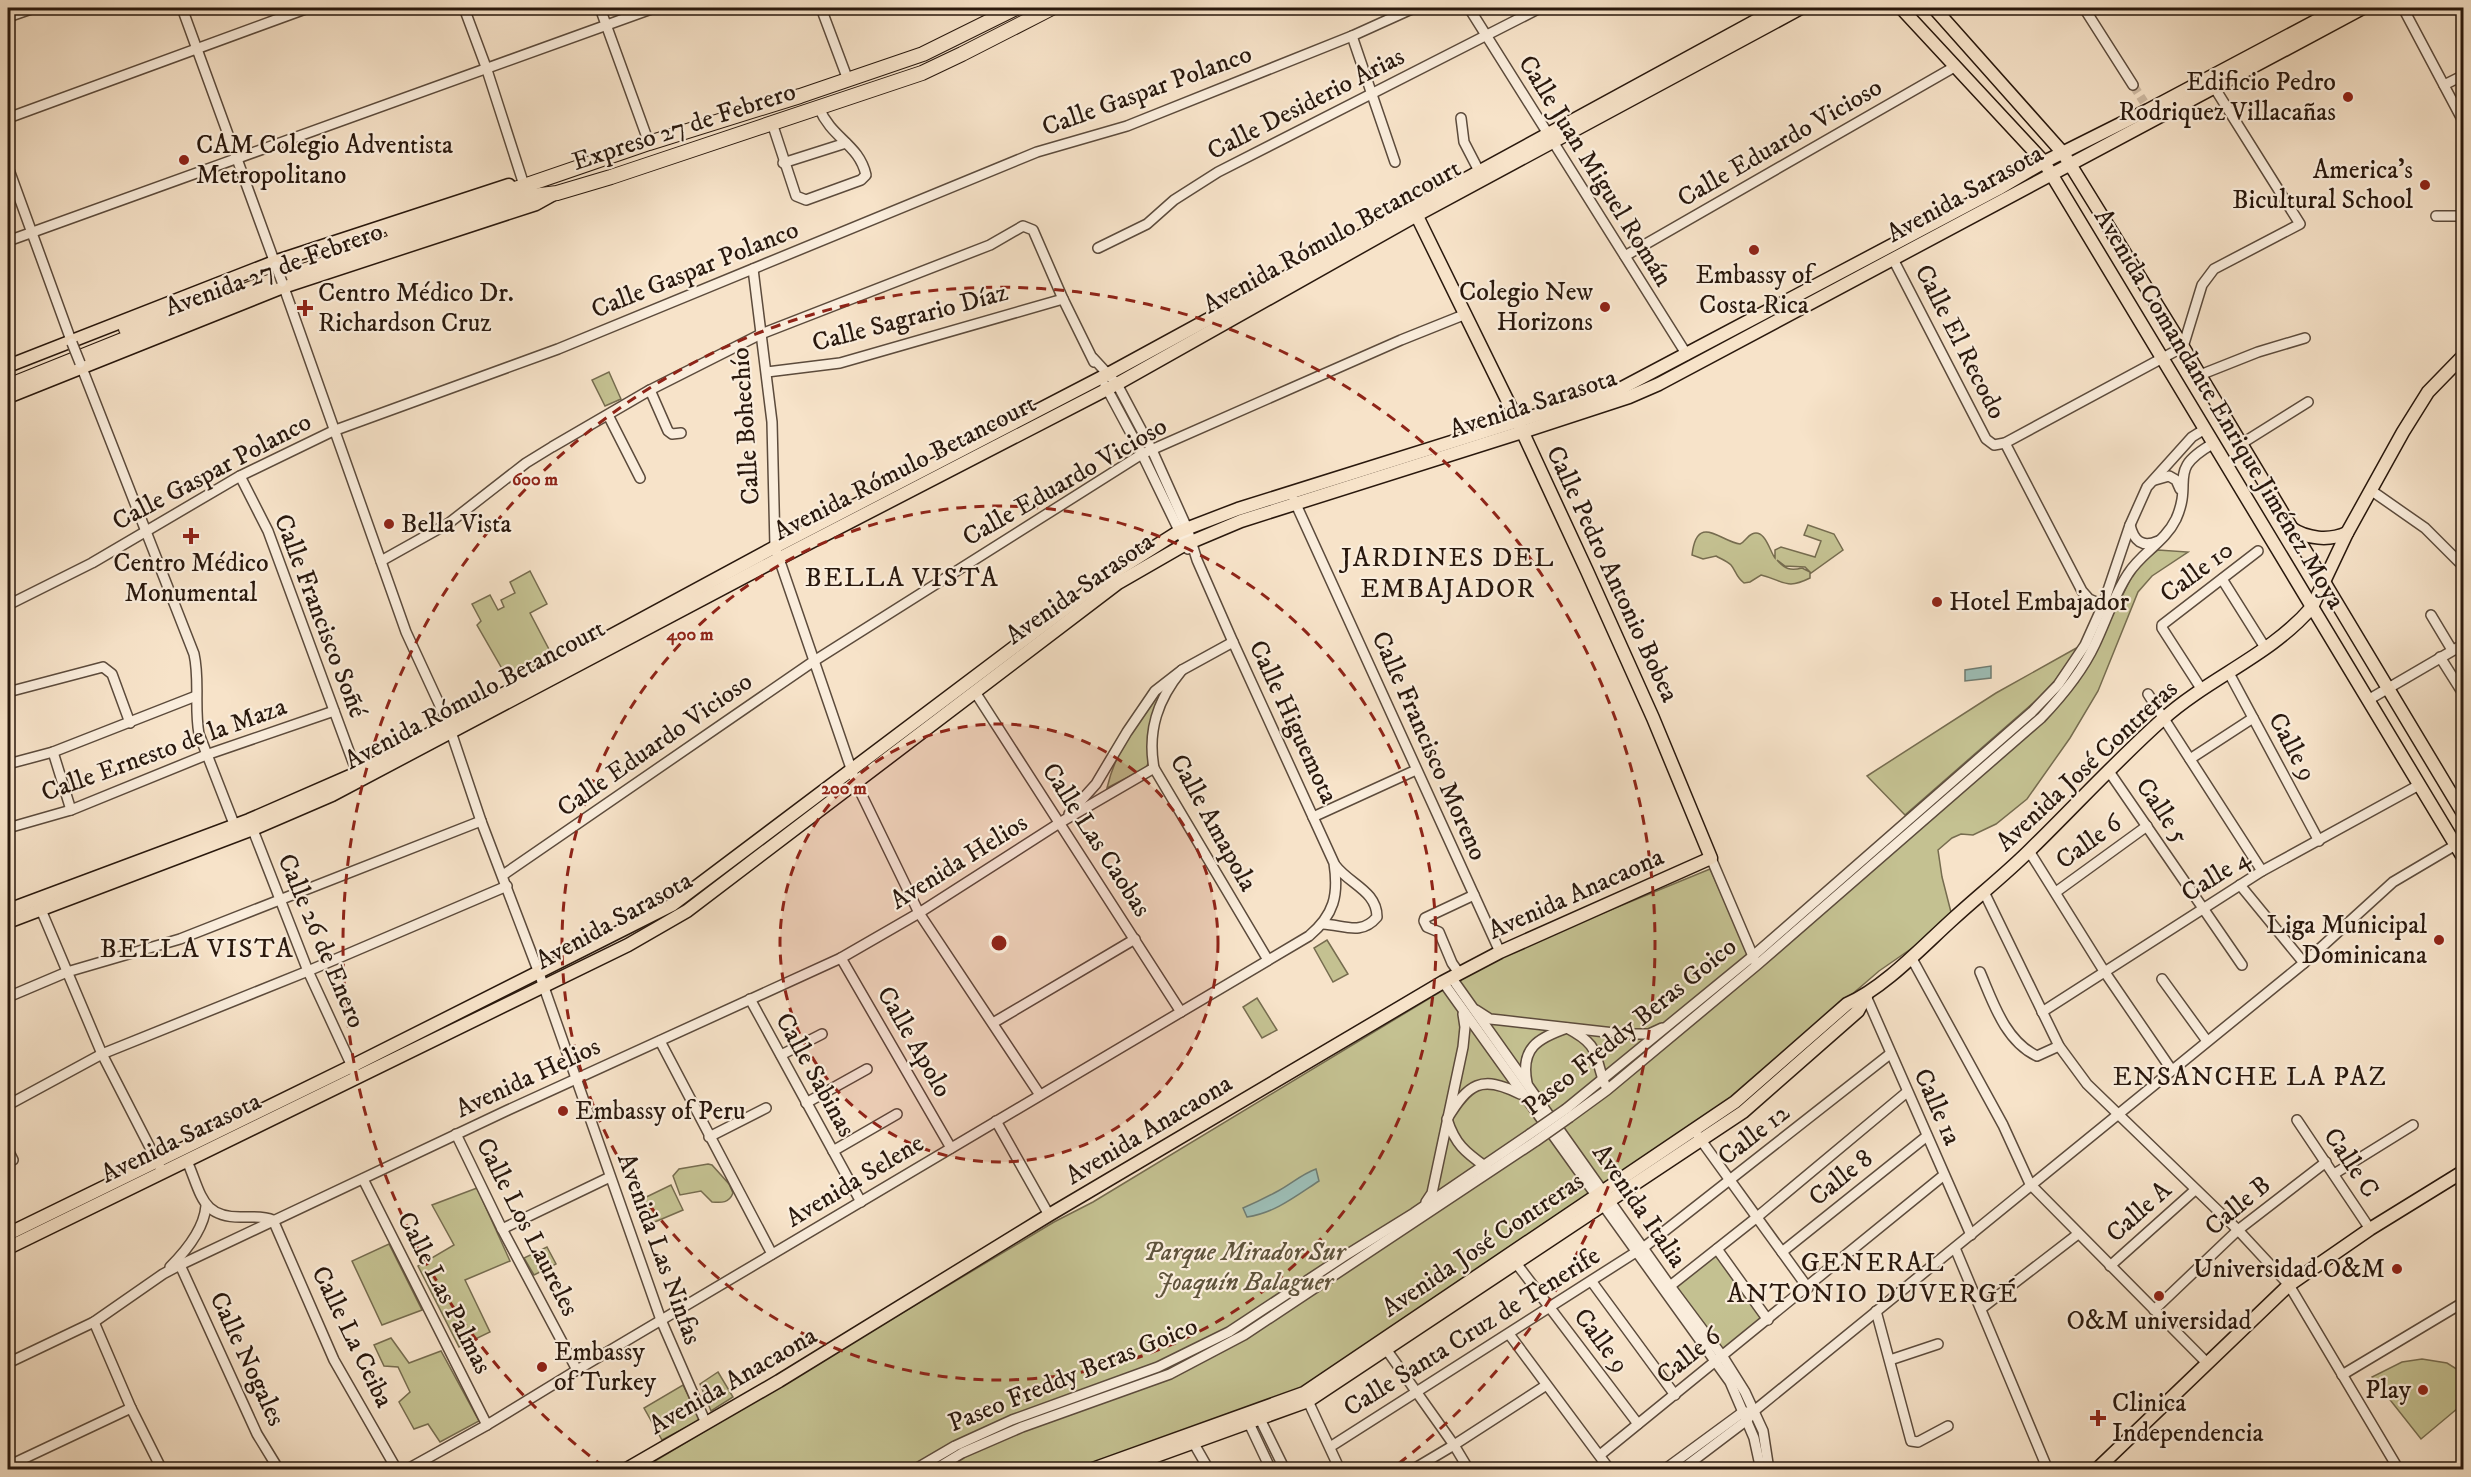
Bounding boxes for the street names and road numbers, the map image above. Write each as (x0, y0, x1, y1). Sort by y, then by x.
street label: Calle Gaspar Polanco (1038, 38, 1256, 144)
street label: Calle Desiderio Arias (1202, 40, 1410, 168)
street label: Calle Juan Miguel Román (1510, 49, 1680, 293)
street label: Calle Eduardo Vicioso (1672, 71, 1888, 215)
street label: Expreso 27 de Febrero (568, 75, 800, 179)
street label: Avenida Sarasota (1881, 137, 2049, 251)
street label: Avenida Rómulo Betancourt (1197, 152, 1467, 322)
street label: Avenida Comandante Enrique Jiménez Moya (2086, 203, 2352, 615)
street label: Calle Gaspar Polanco (586, 213, 804, 327)
street label: Avenida 27 de Febrero (160, 215, 388, 325)
street label: Calle El Recodo (1907, 259, 2013, 425)
street label: Calle Sagrario Díaz (809, 276, 1011, 360)
street label: Calle Bohechío (724, 346, 768, 506)
street label: Avenida Sarasota (1445, 361, 1621, 447)
street label: Avenida Rómulo Betancourt (768, 387, 1042, 549)
street label: Calle Gaspar Polanco (107, 406, 317, 538)
street label: Calle Eduardo Vicioso (957, 410, 1173, 554)
street label: Calle Pedro Antonio Bobea (1538, 441, 1686, 707)
street label: Calle Francisco Soñé (266, 509, 374, 723)
street label: Avenida Sarasota (999, 526, 1161, 652)
street label: Calle 10 (2154, 534, 2240, 610)
street label: Avenida Rómulo Betancourt (339, 612, 611, 778)
street label: Calle Francisco Moreno (1364, 626, 1494, 866)
street label: Calle Higuemota (1241, 635, 1345, 809)
street label: Calle Eduardo Vicioso (551, 665, 759, 825)
street label: Avenida José Contreras (1989, 673, 2185, 859)
street label: Calle Ernesto de la Maza (37, 690, 291, 810)
street label: Calle 9 (2260, 707, 2324, 787)
street label: Calle Amapola (1162, 749, 1264, 897)
street label: Calle Las Caobas (1034, 757, 1158, 923)
street label: Calle 5 (2128, 771, 2196, 851)
street label: Calle 6 (2049, 806, 2130, 877)
street label: Avenida Helios (884, 807, 1034, 917)
street label: Avenida Anacaona (1483, 841, 1669, 947)
street label: Calle 4 (2175, 842, 2257, 910)
street label: Calle 26 de Enero (269, 849, 373, 1033)
street label: Avenida Sarasota (530, 864, 698, 978)
street label: Paseo Freddy Beras Goico (1516, 930, 1744, 1124)
street label: Calle Apolo (869, 981, 959, 1103)
street label: Calle Sabinas (767, 1007, 863, 1143)
street label: Avenida Helios (450, 1030, 606, 1126)
street label: Calle 1a (1905, 1063, 1969, 1151)
street label: Avenida Anacaona (1060, 1067, 1238, 1193)
street label: Avenida Sarasota (95, 1085, 267, 1191)
street label: Calle 12 (1711, 1096, 1797, 1173)
street label: Calle C (2316, 1122, 2386, 1204)
street label: Avenida Selene (780, 1127, 930, 1235)
street label: Calle Los Laureles (468, 1132, 586, 1322)
street label: Avenida Italia (1584, 1138, 1694, 1274)
street label: Calle 8 (1802, 1142, 1880, 1214)
street label: Avenida Las Ninfas (609, 1149, 709, 1349)
street label: Avenida José Contreras (1375, 1165, 1591, 1325)
street label: Calle B (2198, 1169, 2278, 1243)
street label: Calle A (2099, 1174, 2179, 1250)
street label: Calle Las Palmas (389, 1206, 499, 1380)
street label: Calle Santa Cruz de Tenerife (1338, 1240, 1606, 1424)
street label: Calle La Ceiba (304, 1261, 400, 1413)
street label: Calle Nogales (202, 1287, 292, 1431)
street label: Calle 9 (1566, 1302, 1636, 1380)
street label: Paseo Freddy Beras Goico (943, 1310, 1203, 1440)
street label: Calle 6 (1650, 1319, 1729, 1392)
street label: Avenida Anacaona (643, 1320, 823, 1442)

